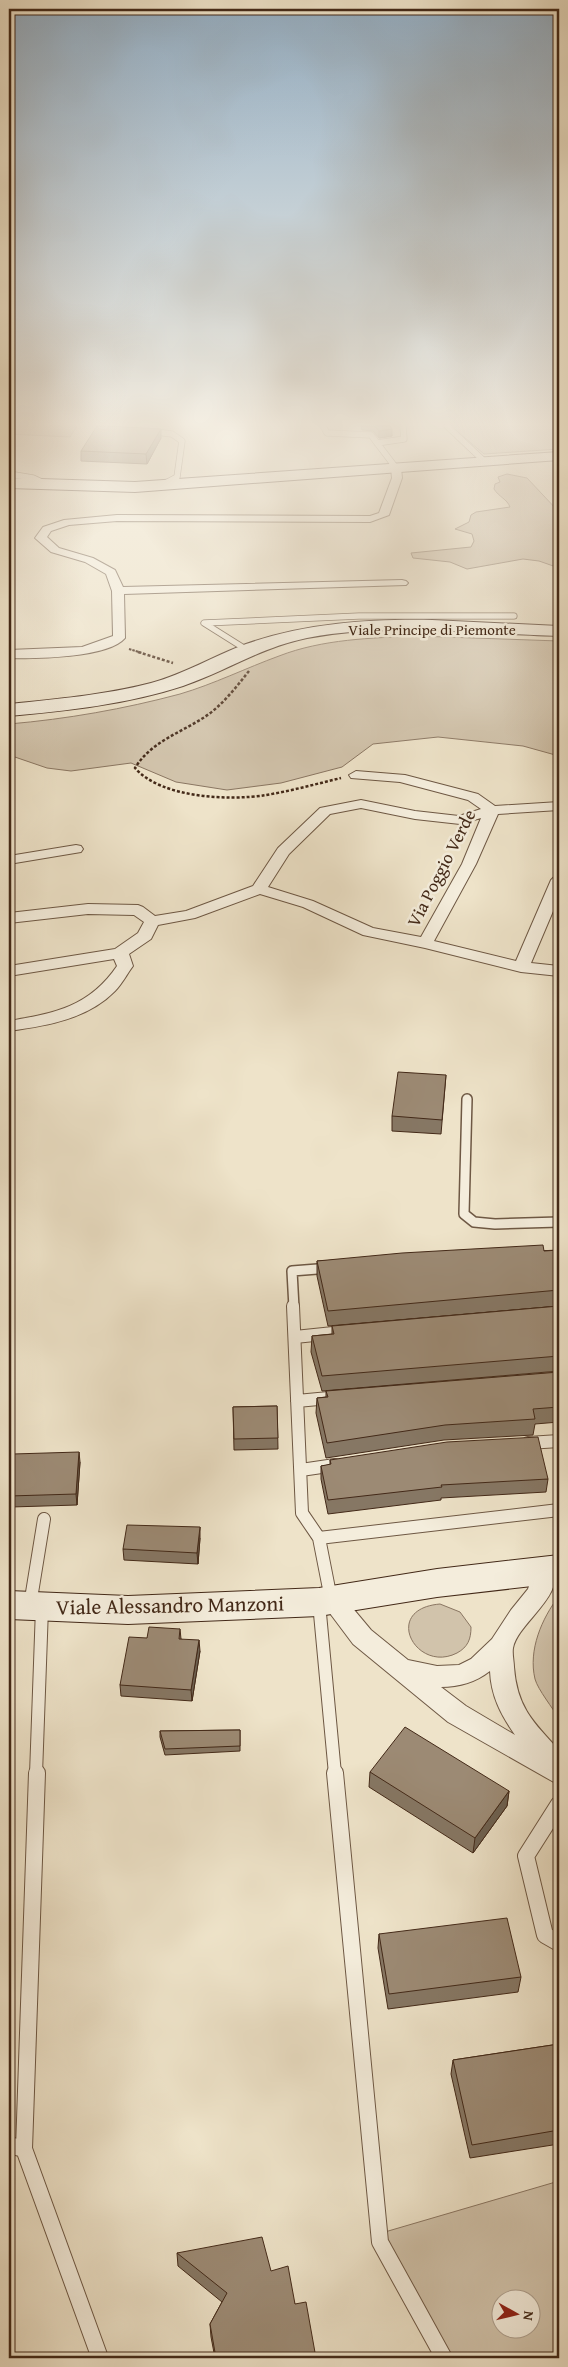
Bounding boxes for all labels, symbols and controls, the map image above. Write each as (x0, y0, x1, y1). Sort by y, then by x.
street label: Viale Principe di Piemonte (348, 619, 516, 640)
street label: Via Poggio Verde (400, 805, 482, 931)
street label: Viale Alessandro Manzoni (56, 1588, 284, 1622)
north arrow (490, 2290, 540, 2340)
text: N (518, 2310, 539, 2322)

